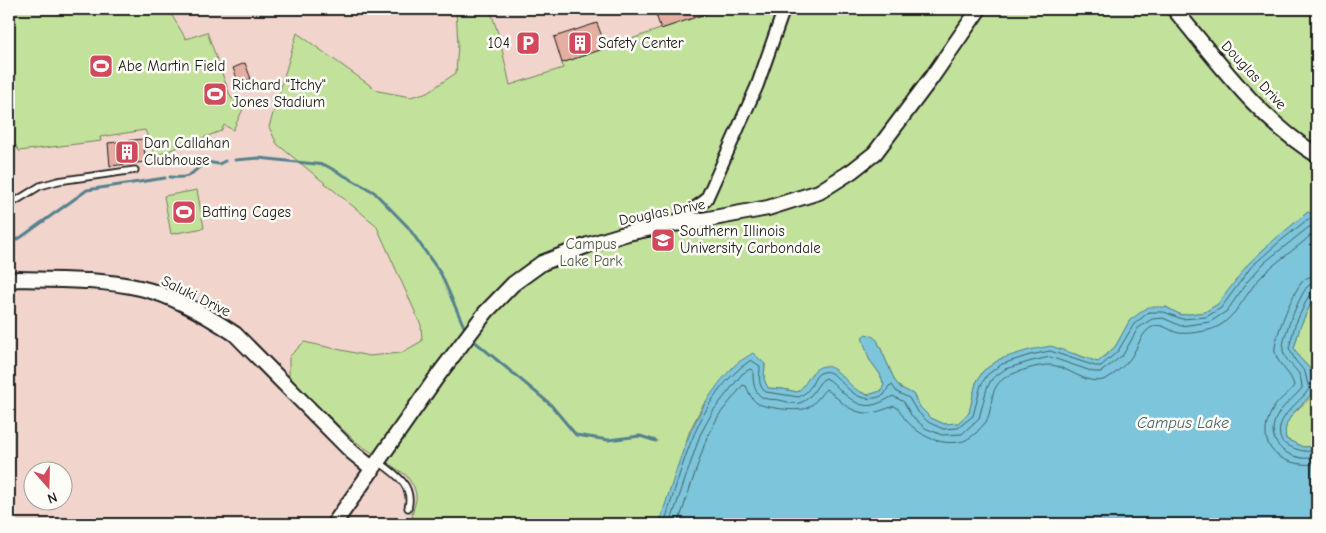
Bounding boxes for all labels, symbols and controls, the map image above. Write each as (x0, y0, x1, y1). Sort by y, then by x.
parking icon: 104 (515, 30, 541, 56)
building icon: Safety Center (567, 30, 593, 56)
place label: 104 (488, 34, 510, 52)
place label: Safety Center (598, 34, 684, 52)
street label: Douglas Drive (1218, 37, 1291, 114)
sports icon: Abe Martin Field (88, 53, 114, 79)
place label: Abe Martin Field (118, 57, 225, 75)
place label: Richard "Itchy" Jones Stadium (232, 76, 326, 111)
sports icon: Richard "Itchy" Jones Stadium (202, 81, 228, 107)
place label: Dan Callahan Clubhouse (144, 134, 230, 169)
building icon: Dan Callahan Clubhouse (114, 139, 140, 165)
street label: Douglas Drive (617, 195, 707, 229)
sports icon: Batting Cages (171, 199, 197, 225)
place label: Batting Cages (202, 203, 291, 221)
place label: Southern Illinois University Carbondale (680, 222, 821, 257)
school or university icon: Southern Illinois University Carbondale (650, 227, 676, 253)
park label: Campus Lake Park (559, 235, 623, 270)
street label: Saluki Drive (158, 271, 234, 321)
water label: Campus Lake (1137, 414, 1229, 432)
north arrow (22, 460, 72, 510)
text: N (45, 488, 59, 507)

